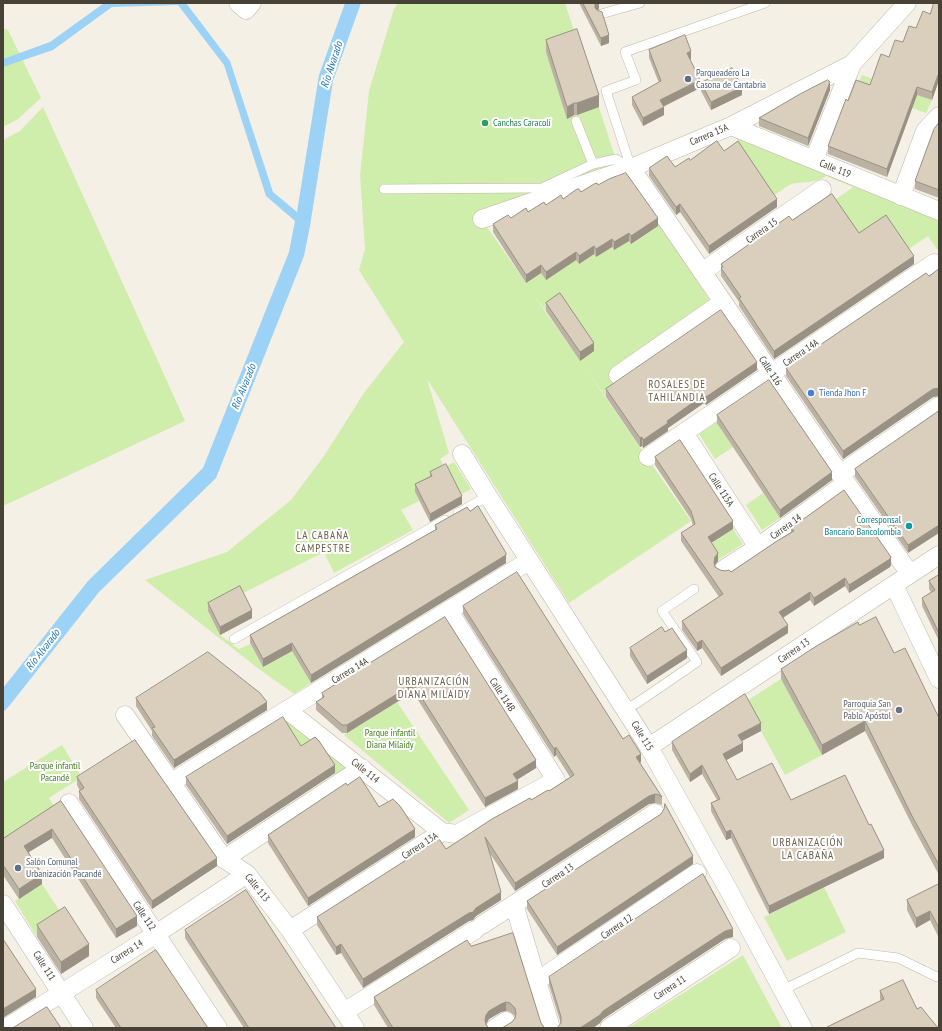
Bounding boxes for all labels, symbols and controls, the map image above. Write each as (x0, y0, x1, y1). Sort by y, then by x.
water label: Río Alvarado (318, 40, 346, 90)
place label: Parqueadero La Casona de Cantabria (696, 67, 766, 90)
marker: Parqueadero La Casona de Cantabria (683, 74, 693, 84)
place label: Canchas Caracolí (493, 117, 551, 129)
marker: Canchas Caracolí (480, 118, 490, 128)
street label: Carrera 15A (688, 122, 730, 148)
street label: Calle 119 (818, 157, 852, 181)
street label: Carrera 15 (744, 216, 780, 246)
street label: Carrera 14A (781, 337, 821, 369)
street label: Calle 116 (756, 354, 784, 388)
water label: Río Alvarado (229, 362, 259, 412)
district label: ROSALES DE TAHILANDIA (648, 378, 706, 404)
place label: Tienda Jhon F (819, 387, 866, 399)
marker: Tienda Jhon F (806, 388, 816, 398)
street label: Calle 115A (706, 471, 736, 509)
street label: Carrera 14 (768, 512, 804, 542)
place label: Corresponsal Bancario Bancolombia (825, 514, 901, 538)
marker: Corresponsal Bancario Bancolombia (904, 521, 914, 531)
district label: LA CABAÑA CAMPESTRE (295, 529, 351, 555)
water label: Río Alvarado (23, 627, 63, 673)
street label: Carrera 13 (776, 636, 812, 666)
street label: Carrera 14A (329, 655, 371, 687)
district label: URBANIZACIÓN DIANA MILAIDY (398, 675, 470, 701)
street label: Calle 114B (487, 676, 517, 714)
place label: Parroquia San Pablo Apóstol (843, 698, 891, 722)
marker: Parroquia San Pablo Apóstol (894, 705, 904, 715)
street label: Calle 115 (628, 719, 656, 753)
park label: Parque infantil Diana Milaidy (365, 727, 415, 750)
street label: Calle 114 (348, 756, 382, 786)
park label: Parque infantil Pacandé (30, 760, 80, 784)
street label: Carrera 13A (400, 830, 440, 862)
district label: URBANIZACIÓN LA CABAÑA (772, 836, 844, 862)
place label: Salón Comunal Urbanización Pacandé (26, 856, 102, 880)
street label: Carrera 13 (540, 861, 576, 891)
marker: Salón Comunal Urbanización Pacandé (13, 863, 23, 873)
street label: Calle 113 (242, 871, 272, 905)
street label: Calle 112 (130, 899, 158, 933)
street label: Carrera 12 (599, 912, 635, 942)
street label: Carrera 14 (109, 937, 145, 967)
street label: Calle 111 (30, 949, 58, 983)
street label: Carrera 11 (652, 973, 688, 1003)

